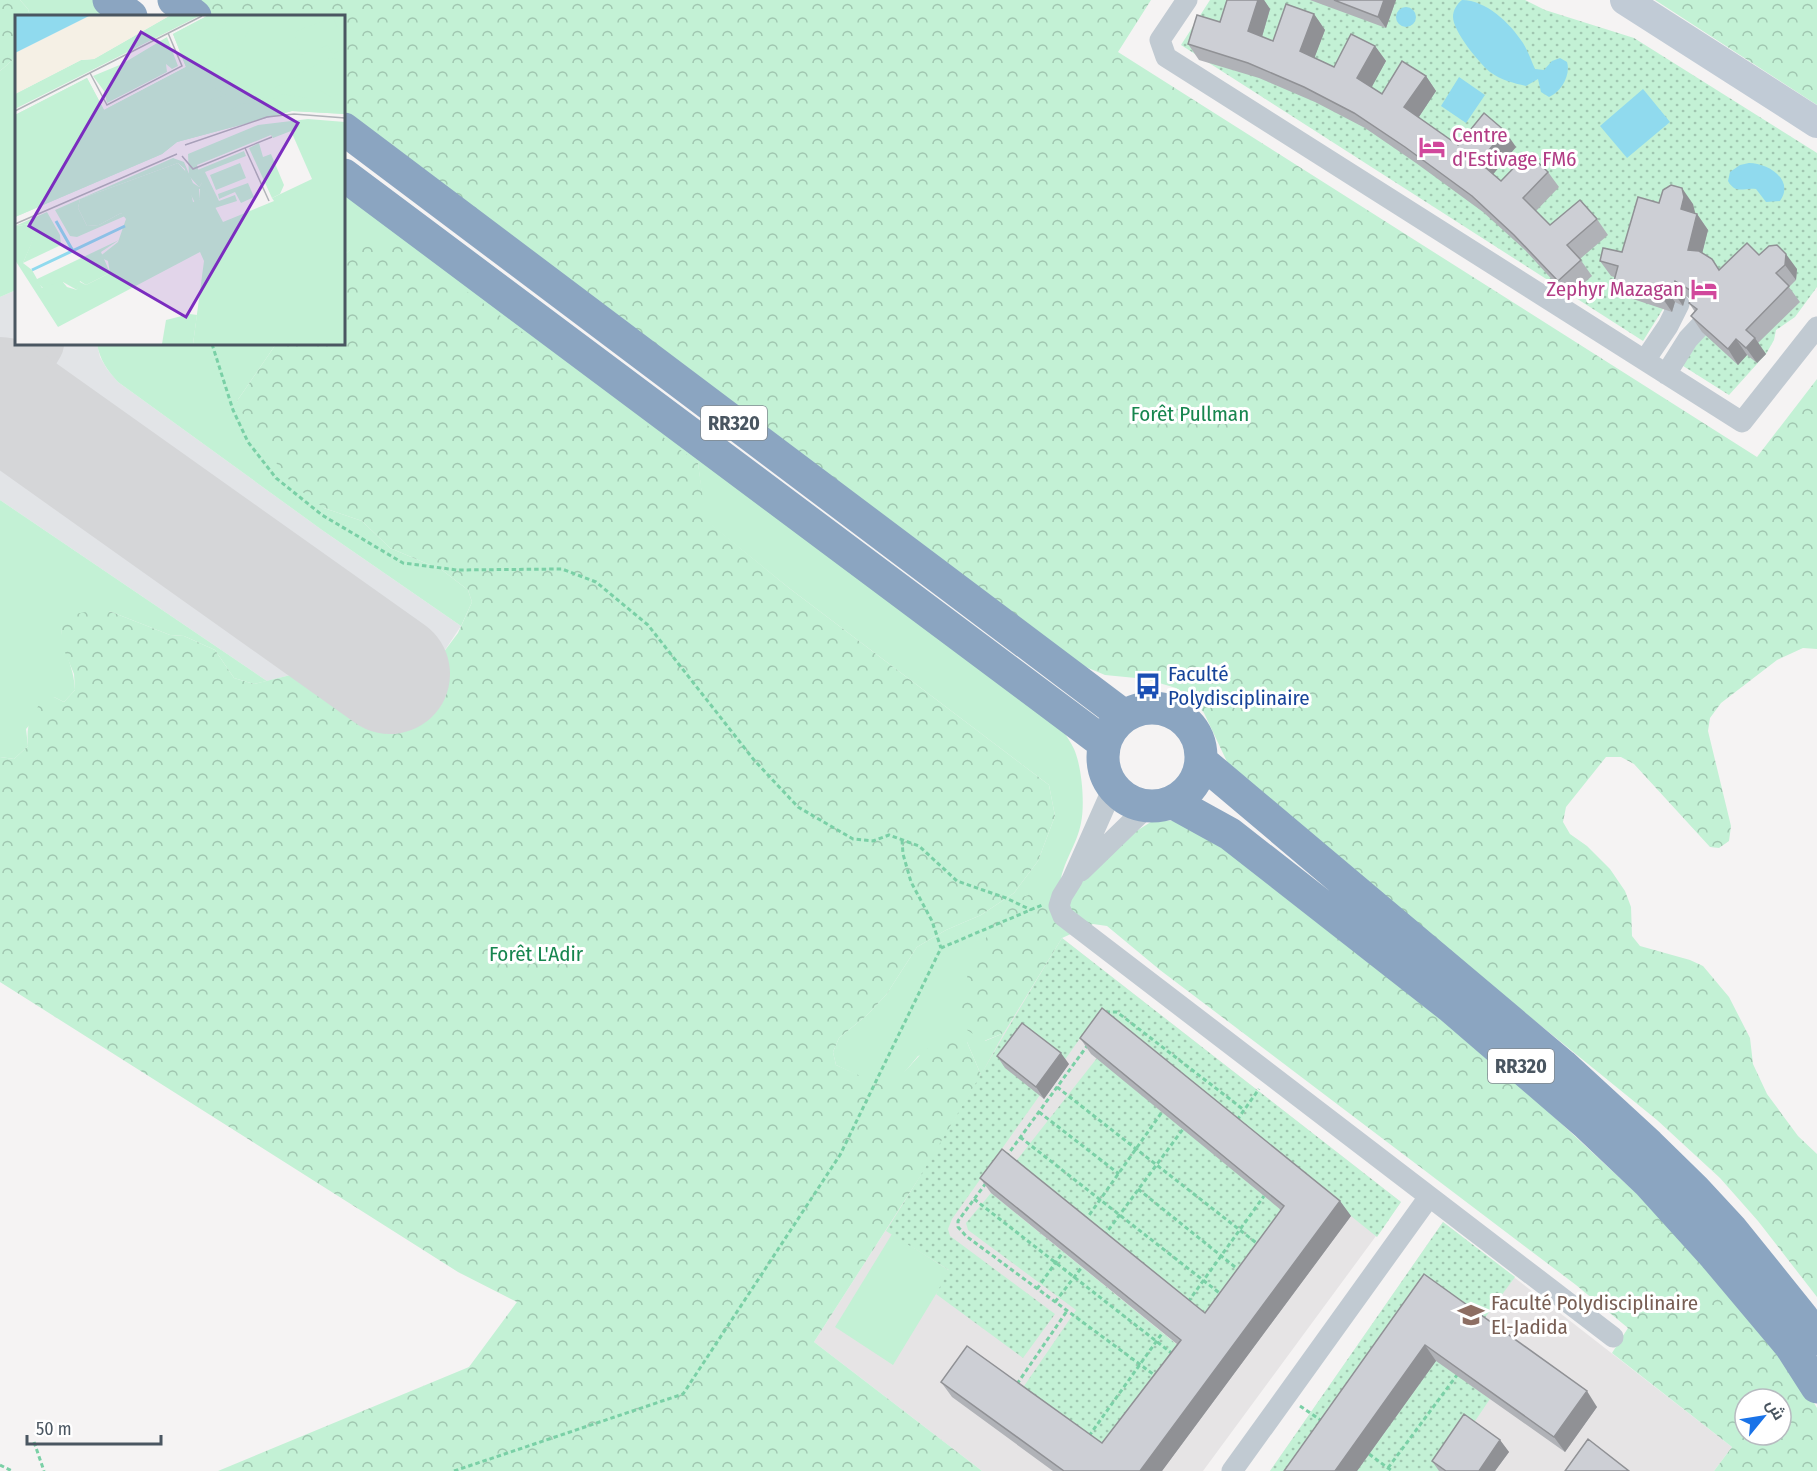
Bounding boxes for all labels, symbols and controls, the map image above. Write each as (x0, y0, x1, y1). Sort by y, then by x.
inset map (15, 15, 345, 345)
place label: Centre d'Estivage FM6 (1452, 122, 1577, 172)
hotel icon: Centre d'Estivage FM6 (1417, 132, 1447, 162)
hotel icon: Zephyr Mazagan (1689, 274, 1719, 304)
place label: Zephyr Mazagan (1546, 276, 1684, 302)
park label: Forêt Pullman (1131, 401, 1249, 427)
road number: RR320 (701, 406, 767, 440)
place label: Faculté Polydisciplinaire (1168, 661, 1310, 711)
bus stop icon: Faculté Polydisciplinaire (1133, 671, 1163, 701)
park label: Forêt L'Adir (489, 941, 584, 967)
road number: RR320 (1488, 1049, 1554, 1083)
place label: Faculté Polydisciplinaire El-Jadida (1491, 1290, 1698, 1340)
school or university icon: Faculté Polydisciplinaire El-Jadida (1456, 1300, 1486, 1330)
north arrow (1733, 1387, 1793, 1447)
text: ش (1762, 1396, 1789, 1423)
scale bar (27, 1408, 160, 1446)
text: 50 m (36, 1418, 72, 1440)

